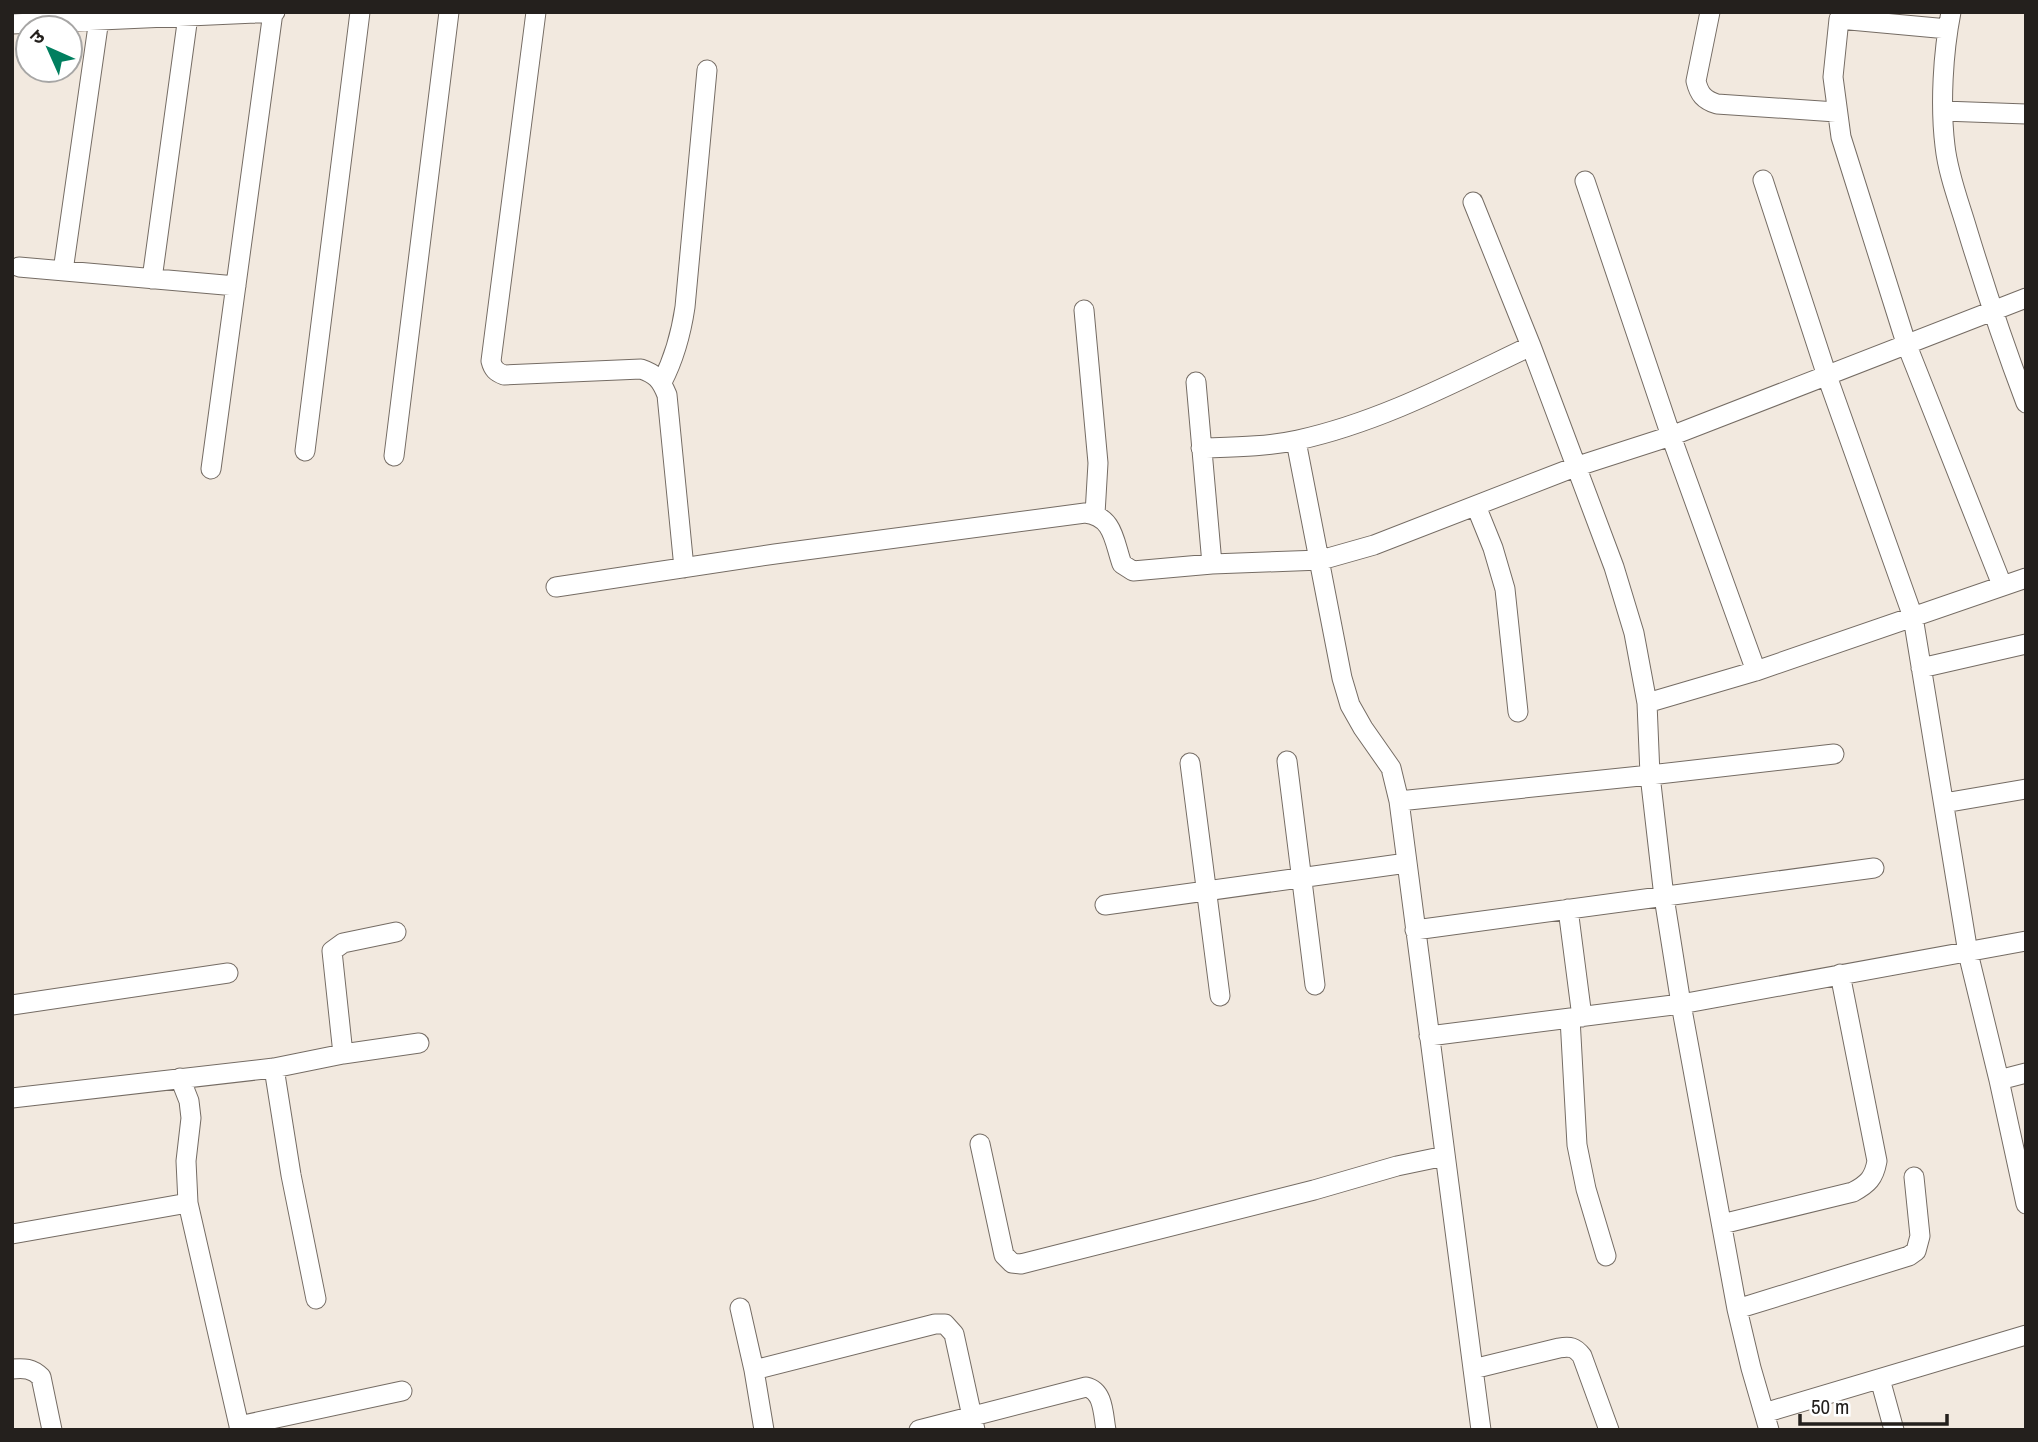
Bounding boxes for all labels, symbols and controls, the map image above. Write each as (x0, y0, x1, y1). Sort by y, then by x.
north arrow (14, 14, 84, 84)
text: उ (24, 23, 51, 50)
scale bar (1800, 1382, 1947, 1426)
text: 50 m (1811, 1392, 1849, 1421)

